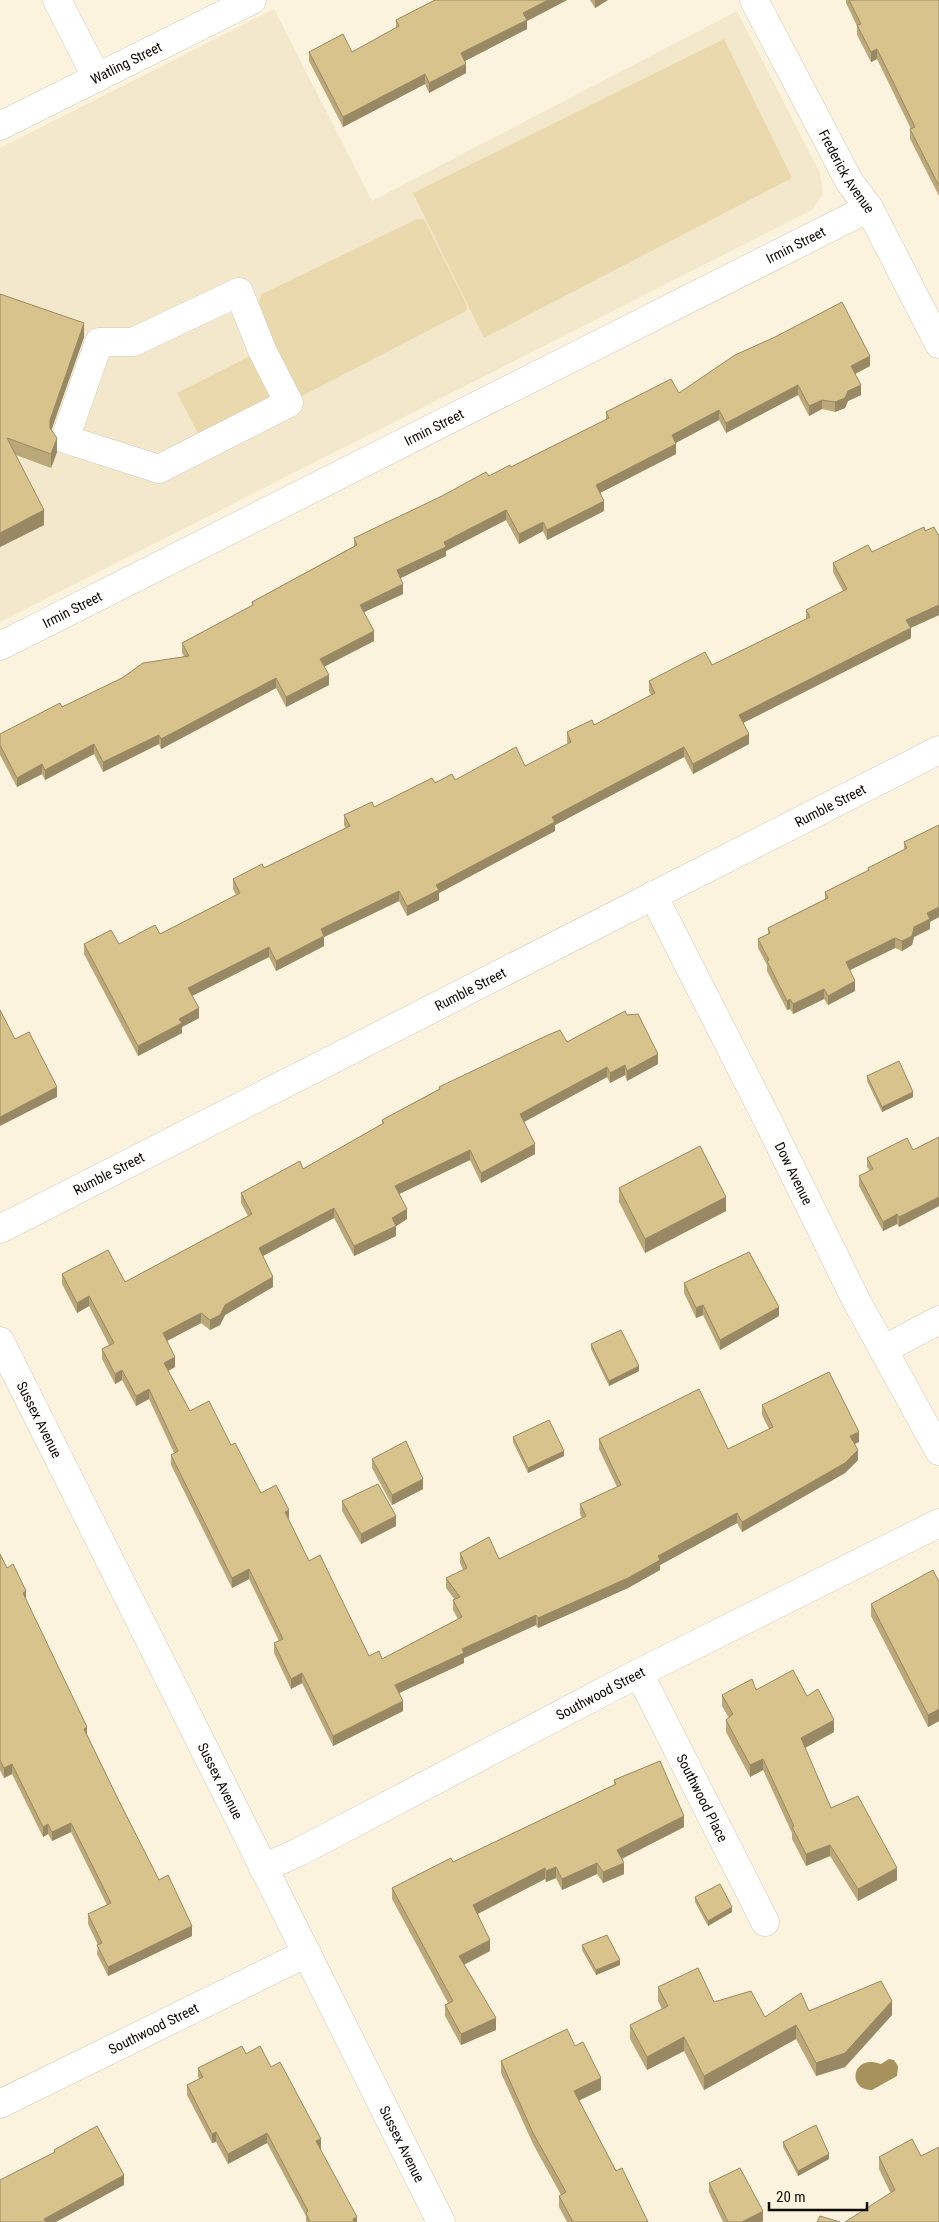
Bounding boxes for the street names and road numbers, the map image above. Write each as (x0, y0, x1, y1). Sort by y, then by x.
street label: Watling Street (88, 38, 164, 87)
street label: Frederick Avenue (816, 127, 878, 216)
street label: Irmin Street (763, 223, 828, 267)
street label: Irmin Street (402, 406, 466, 449)
street label: Irmin Street (40, 588, 105, 631)
street label: Rumble Street (792, 781, 868, 830)
street label: Rumble Street (432, 964, 508, 1014)
street label: Dow Avenue (772, 1140, 816, 1208)
street label: Rumble Street (71, 1149, 147, 1198)
street label: Sussex Avenue (14, 1379, 65, 1461)
street label: Southwood Street (553, 1663, 647, 1723)
street label: Sussex Avenue (194, 1740, 246, 1822)
street label: Southwood Place (673, 1751, 731, 1845)
street label: Southwood Street (106, 2000, 201, 2057)
street label: Sussex Avenue (376, 2103, 428, 2185)

